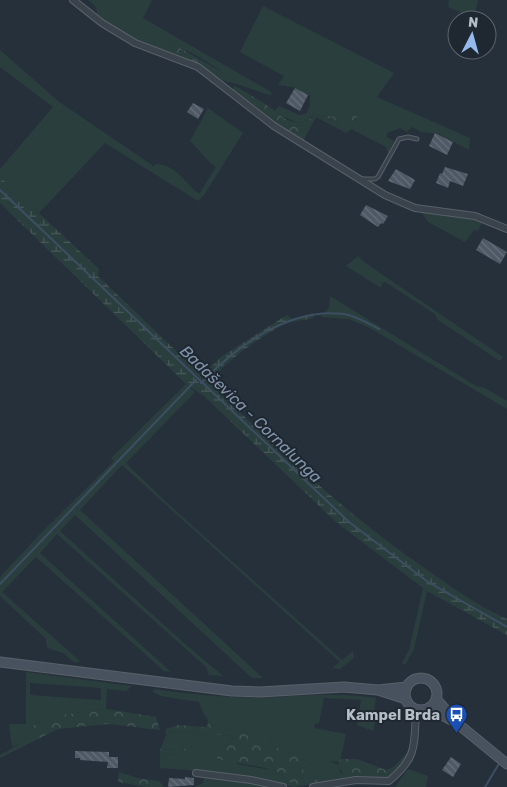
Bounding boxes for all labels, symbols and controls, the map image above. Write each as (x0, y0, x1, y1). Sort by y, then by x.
north arrow (447, 10, 497, 60)
text: N (467, 14, 479, 32)
water label: Badaševica - Cornalunga (176, 341, 326, 487)
bus stop icon: Kampel Brda (444, 703, 468, 734)
place label: Kampel Brda (346, 706, 440, 724)

